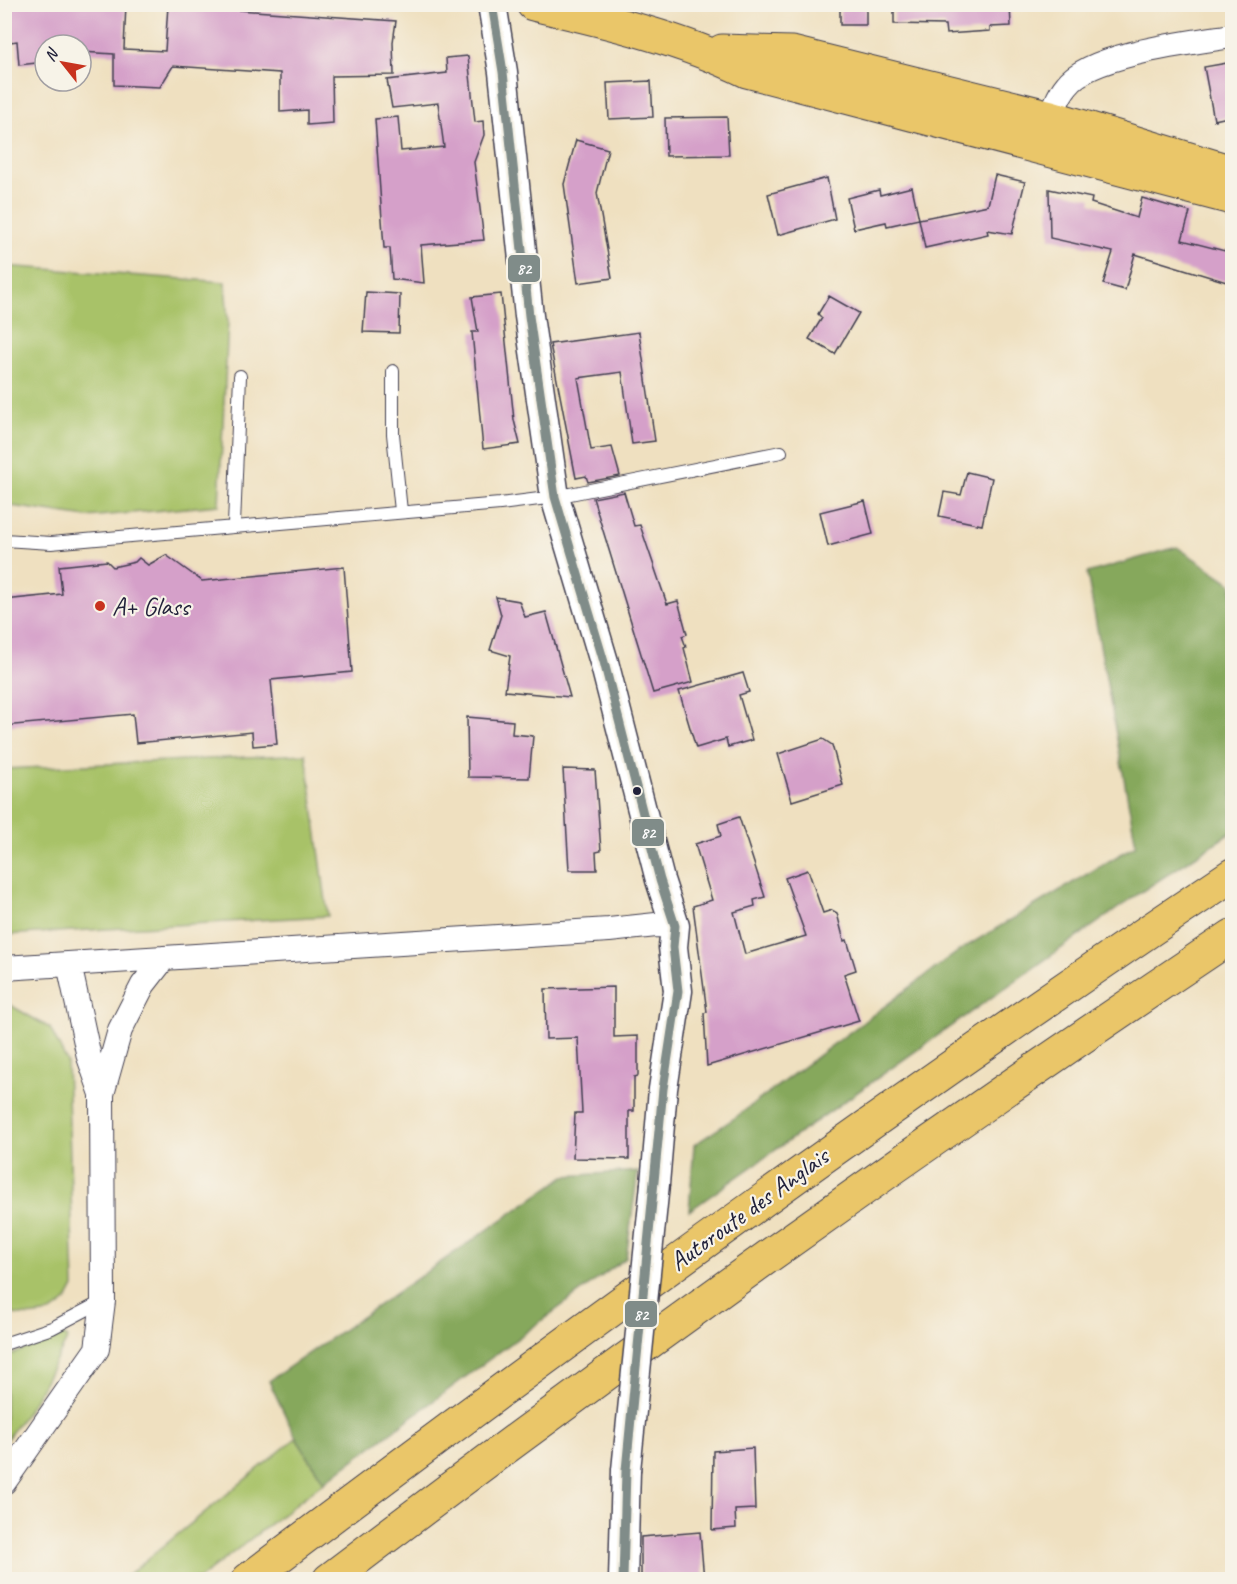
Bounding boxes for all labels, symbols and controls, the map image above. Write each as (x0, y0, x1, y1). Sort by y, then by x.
north arrow (33, 33, 93, 93)
text: N (40, 44, 64, 65)
line badge: 82 (507, 254, 541, 283)
text: 82 (517, 259, 533, 279)
place label: A+ Glass (112, 590, 191, 623)
marker: A+ Glass (93, 599, 107, 613)
unlabelled marker (631, 785, 643, 797)
line badge: 82 (631, 818, 665, 847)
text: 82 (641, 823, 657, 843)
street label: Autoroute des Anglais (663, 1139, 837, 1278)
line badge: 82 (624, 1300, 658, 1328)
text: 82 (634, 1305, 650, 1325)

